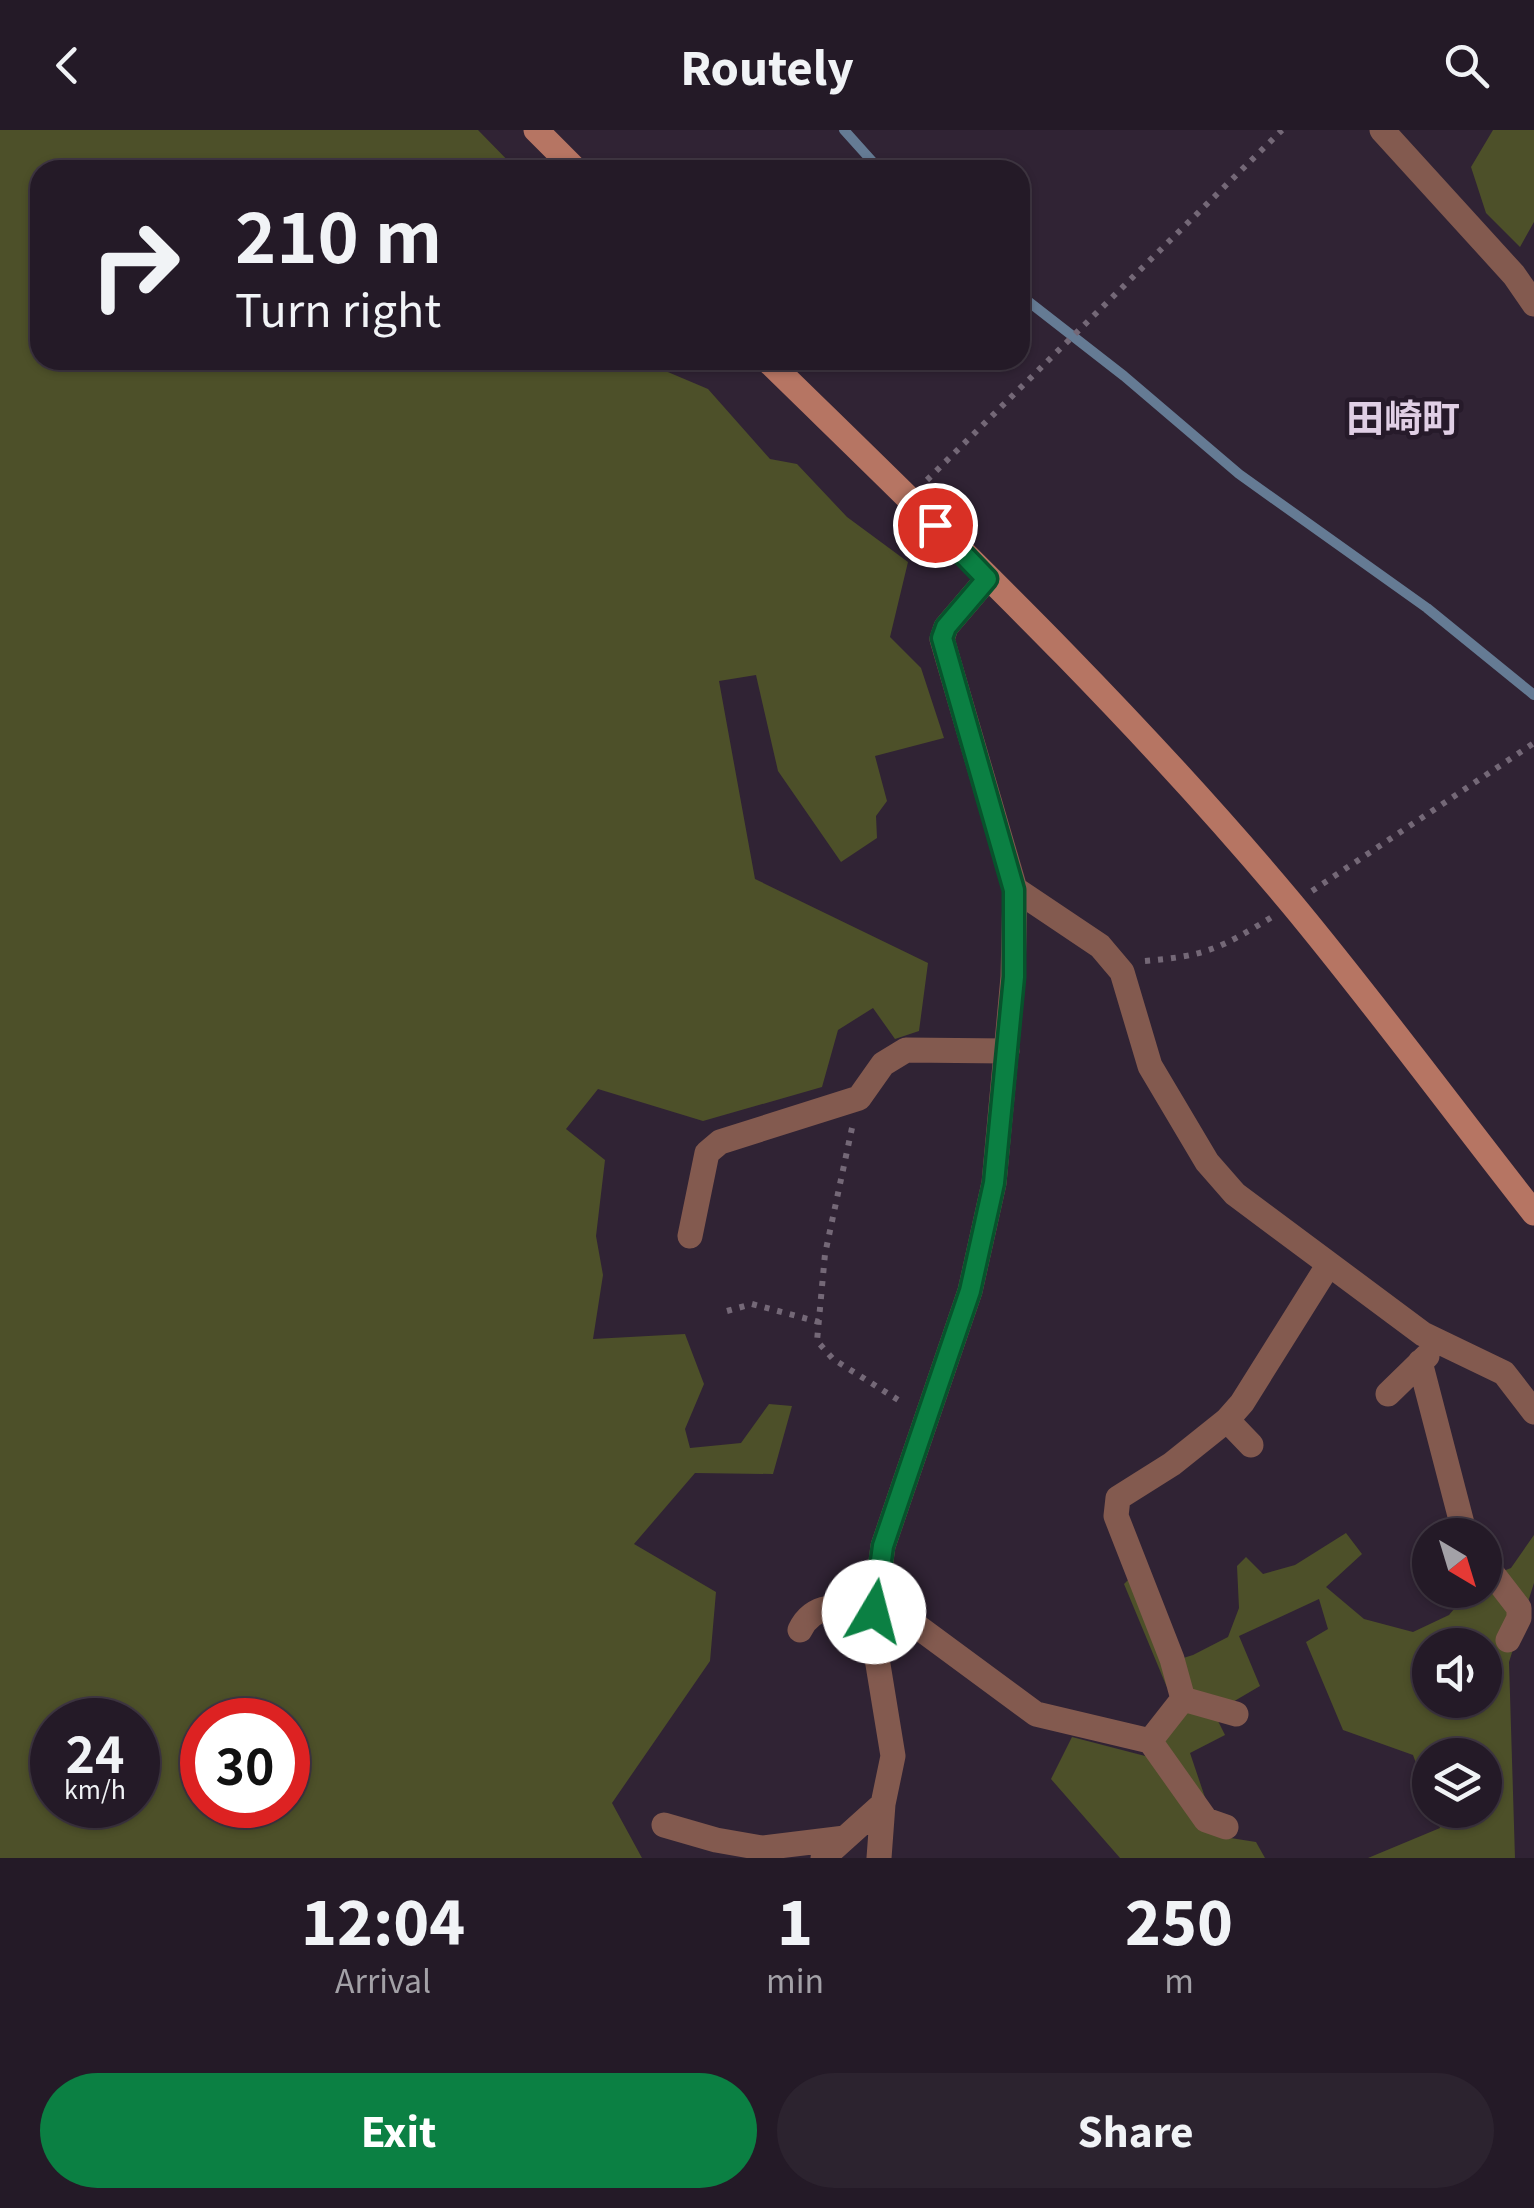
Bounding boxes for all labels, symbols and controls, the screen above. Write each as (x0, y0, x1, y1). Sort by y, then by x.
text: Routely (680, 33, 854, 98)
icon: back (40, 38, 95, 93)
icon: search (1439, 38, 1494, 93)
text: 210 m (235, 182, 442, 283)
icon: right (70, 200, 200, 330)
text: Turn right (235, 275, 441, 340)
district label: 田崎町 (1346, 388, 1460, 443)
pin (893, 483, 978, 568)
icon: arrive (908, 498, 963, 553)
north arrow (1412, 1518, 1502, 1608)
map controls (1412, 1518, 1502, 1828)
position arrow (822, 1560, 926, 1664)
button: sound (1412, 1628, 1502, 1718)
speed limit sign: 30 (180, 1698, 310, 1828)
text: 24 (66, 1715, 125, 1787)
button: layers (1412, 1738, 1502, 1828)
text: km/h (64, 1770, 126, 1806)
text: 12:04 (301, 1875, 465, 1962)
text: 1 (777, 1875, 813, 1962)
text: 250 (1125, 1875, 1233, 1962)
text: Arrival (335, 1956, 431, 2002)
text: min (766, 1956, 824, 2002)
text: m (1164, 1956, 1194, 2002)
button: Exit (40, 2073, 757, 2188)
button: Share (777, 2073, 1494, 2188)

